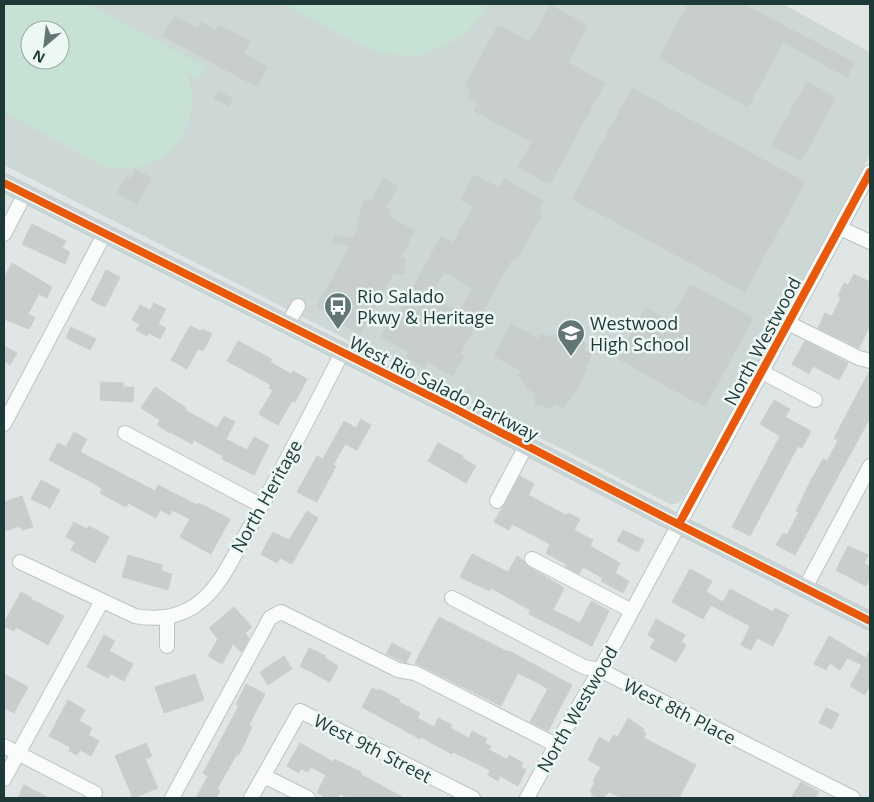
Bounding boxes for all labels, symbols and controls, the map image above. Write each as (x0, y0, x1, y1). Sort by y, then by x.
north arrow (20, 20, 70, 70)
text: N (29, 46, 48, 68)
street label: North Westwood (718, 273, 806, 409)
place label: Rio Salado Pkwy & Heritage (357, 284, 494, 329)
bus stop icon: Rio Salado Pkwy & Heritage (323, 291, 353, 330)
place label: Westwood High School (590, 311, 689, 356)
school or university icon: Westwood High School (556, 318, 586, 357)
street label: West Rio Salado Parkway (345, 330, 543, 447)
street label: North Heritage (225, 435, 307, 557)
street label: North Westwood (531, 641, 623, 777)
street label: West 8th Place (620, 672, 740, 750)
street label: West 9th Street (310, 708, 436, 788)

